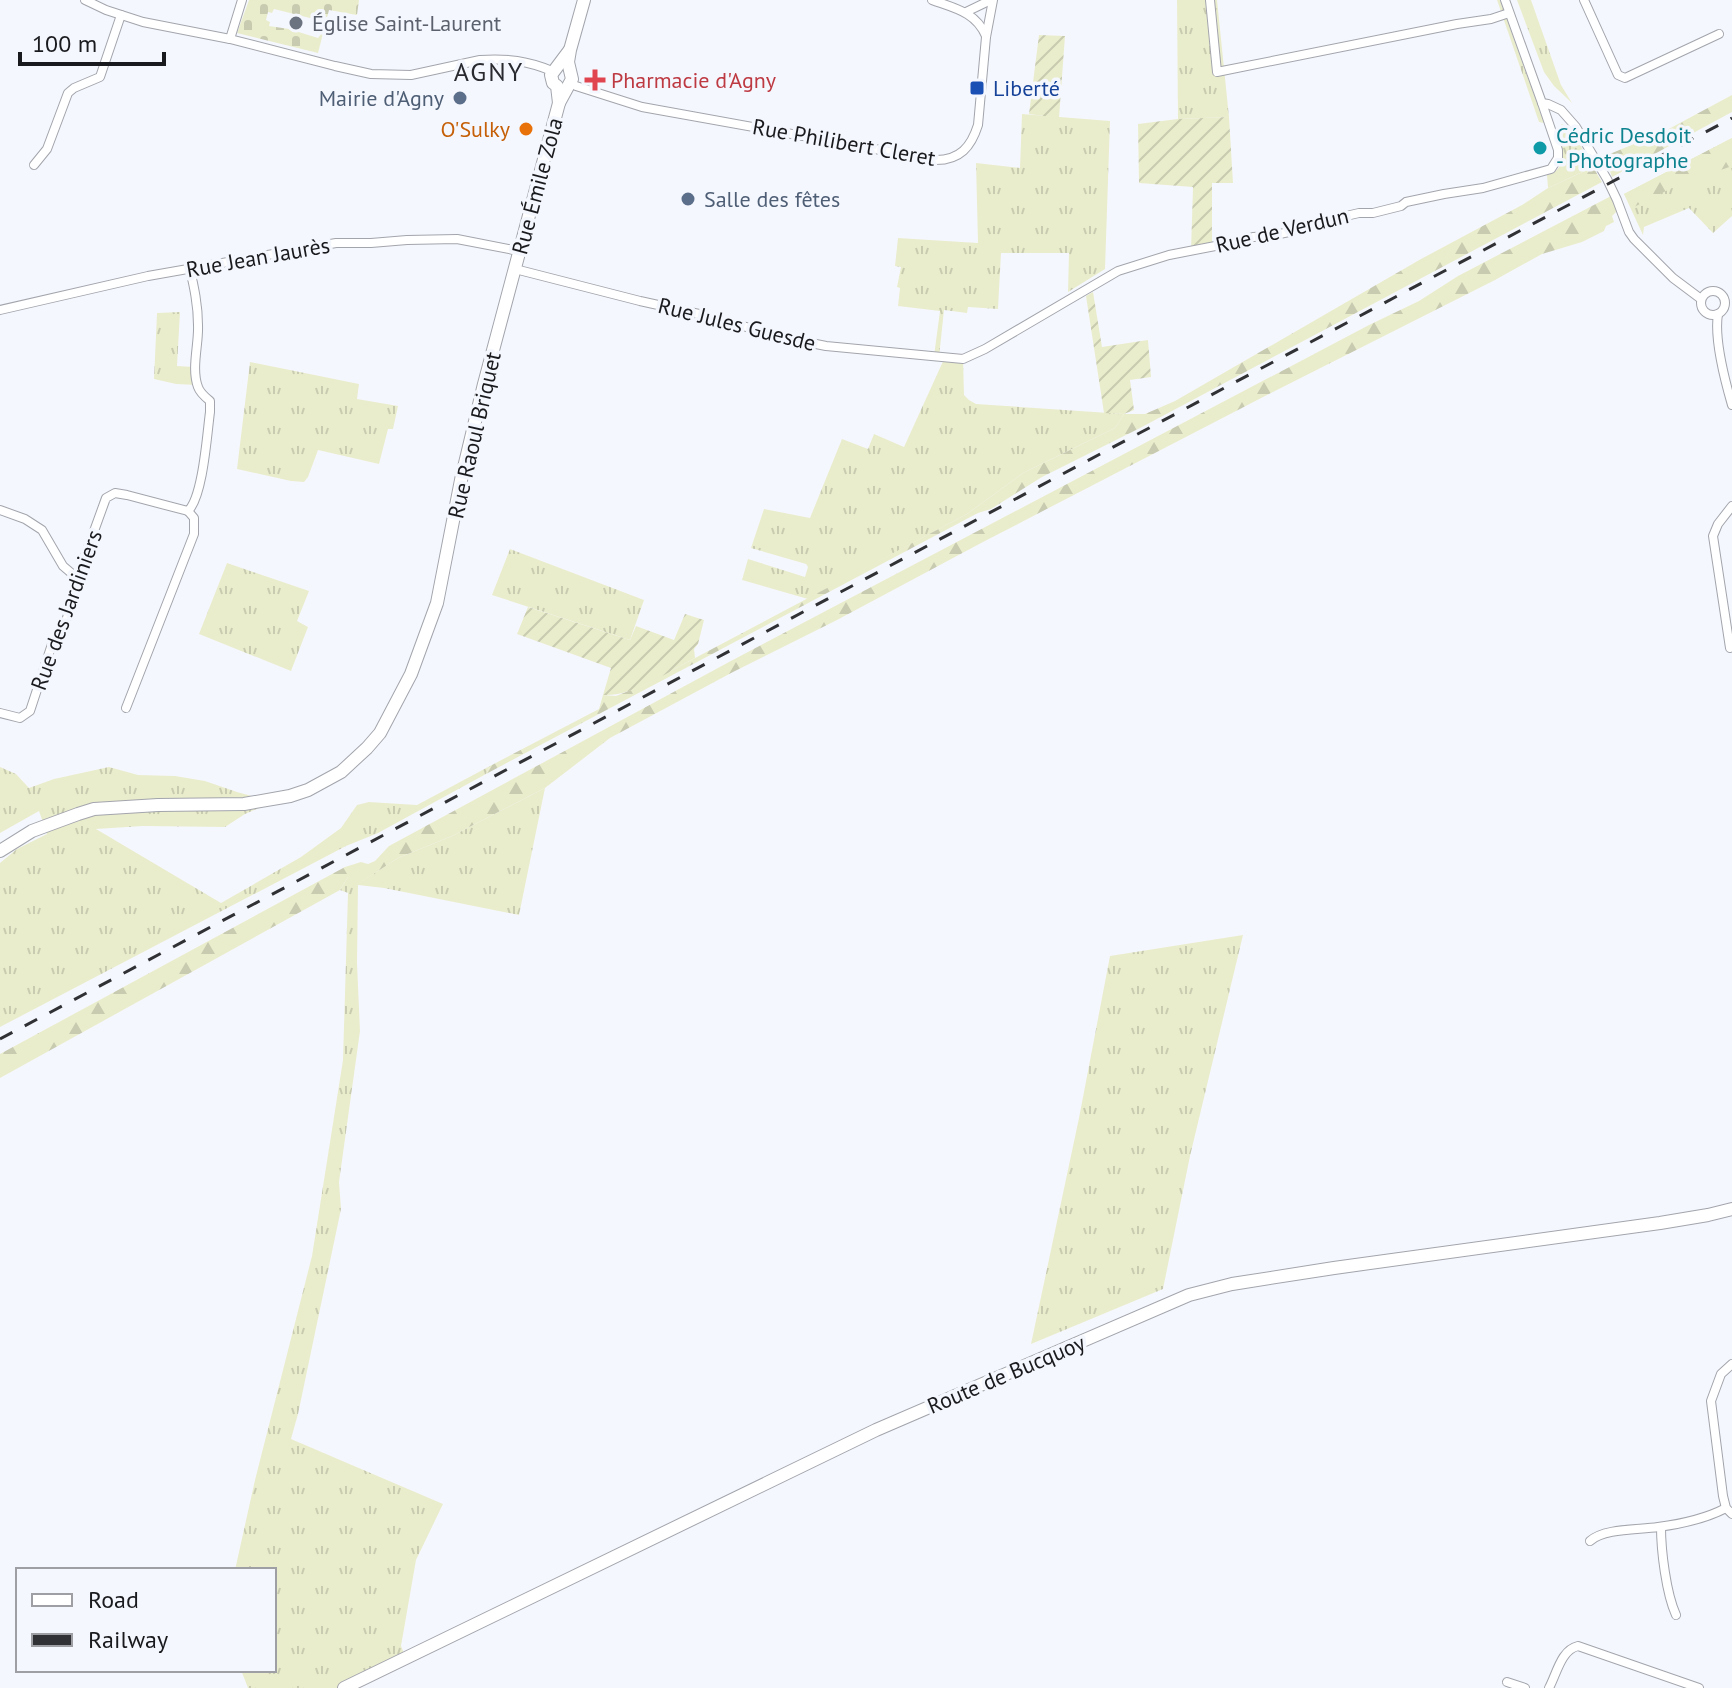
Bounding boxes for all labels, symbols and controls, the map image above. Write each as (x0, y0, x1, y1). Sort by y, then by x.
place label: Église Saint-Laurent (312, 9, 502, 37)
marker: Église Saint-Laurent (287, 14, 305, 32)
scale bar (20, 16, 164, 66)
text: 100 m (32, 28, 97, 59)
district label: AGNY (454, 55, 524, 88)
place label: Pharmacie d'Agny (611, 66, 777, 94)
marker: Pharmacie d'Agny (586, 71, 604, 89)
place label: Liberté (993, 74, 1060, 102)
marker: Liberté (968, 79, 986, 97)
place label: Mairie d'Agny (319, 84, 445, 112)
marker: Mairie d'Agny (451, 89, 469, 107)
street label: Rue Philibert Cleret (750, 112, 938, 172)
place label: O'Sulky (440, 115, 511, 143)
street label: Rue Émile Zola (505, 115, 569, 257)
marker: O'Sulky (517, 120, 535, 138)
place label: Cédric Desdoit - Photographe (1556, 121, 1692, 174)
marker: Cédric Desdoit - Photographe (1531, 139, 1549, 157)
place label: Salle des fêtes (704, 185, 840, 213)
marker: Salle des fêtes (679, 190, 697, 208)
street label: Rue de Verdun (1213, 201, 1351, 259)
street label: Rue Jean Jaurès (184, 231, 332, 283)
street label: Rue Jules Guesde (655, 291, 819, 357)
street label: Rue Raoul Briquet (441, 348, 507, 521)
street label: Rue des Jardiniers (24, 526, 108, 694)
street label: Route de Bucquoy (923, 1328, 1090, 1420)
legend (16, 1568, 276, 1672)
text: Road (88, 1584, 139, 1615)
text: Railway (88, 1624, 168, 1655)

